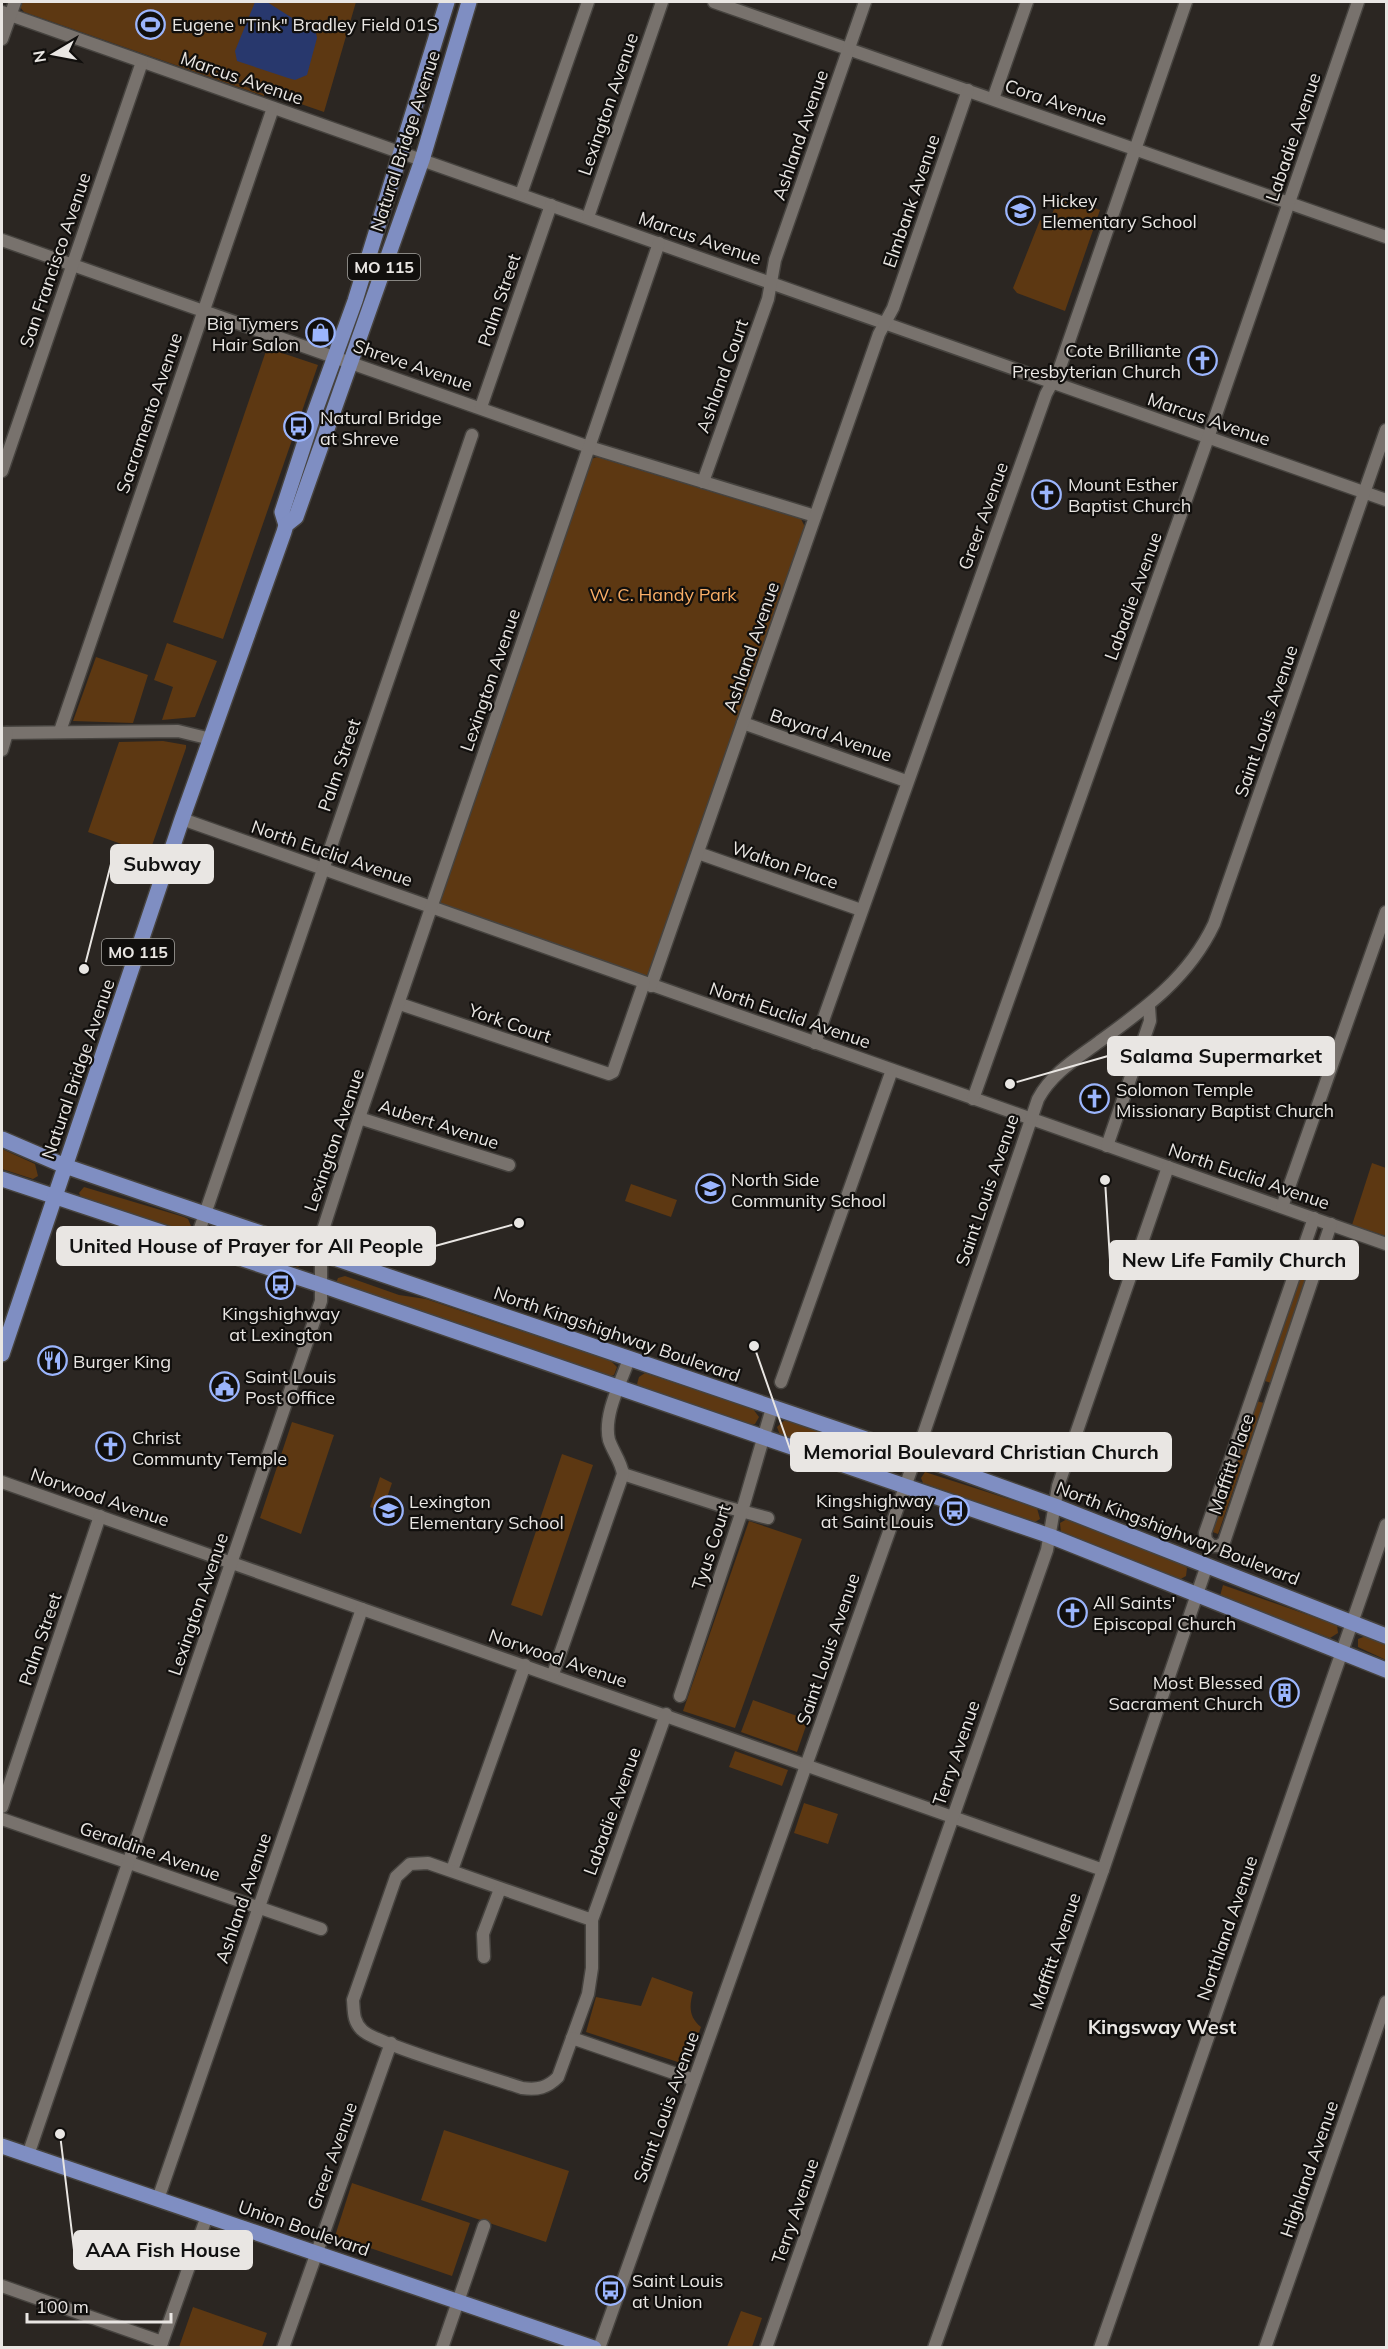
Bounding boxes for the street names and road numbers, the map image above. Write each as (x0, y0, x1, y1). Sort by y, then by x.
street label: Lexington Avenue (573, 30, 643, 178)
street label: Marcus Avenue (178, 46, 306, 110)
street label: Natural Bridge Avenue (365, 48, 445, 234)
street label: Ashland Avenue (767, 67, 833, 203)
street label: Labadie Avenue (1260, 70, 1326, 204)
street label: Cora Avenue (1002, 74, 1110, 130)
street label: Elmbank Avenue (877, 131, 945, 271)
street label: San Francisco Avenue (14, 169, 96, 351)
street label: Marcus Avenue (636, 206, 764, 270)
street label: Palm Street (472, 251, 526, 349)
road number: MO 115 (348, 254, 420, 280)
street label: Ashland Court (691, 316, 753, 436)
street label: Sacramento Avenue (111, 330, 187, 496)
street label: Shreve Avenue (350, 334, 476, 396)
street label: Marcus Avenue (1145, 387, 1273, 451)
street label: Greer Avenue (953, 459, 1013, 573)
street label: Labadie Avenue (1099, 529, 1167, 663)
street label: Ashland Avenue (718, 579, 784, 715)
street label: Lexington Avenue (455, 606, 525, 754)
street label: Saint Louis Avenue (1229, 642, 1303, 800)
street label: Bayard Avenue (767, 703, 895, 767)
street label: Palm Street (312, 716, 366, 814)
street label: North Euclid Avenue (248, 815, 416, 891)
street label: Walton Place (729, 836, 841, 894)
road number: MO 115 (102, 939, 174, 965)
street label: Natural Bridge Avenue (36, 976, 120, 1162)
street label: North Euclid Avenue (706, 977, 874, 1053)
street label: York Court (465, 998, 554, 1048)
street label: Lexington Avenue (299, 1066, 369, 1214)
street label: Aubert Avenue (376, 1094, 502, 1154)
street label: Saint Louis Avenue (950, 1111, 1024, 1269)
street label: North Euclid Avenue (1165, 1138, 1333, 1214)
street label: North Kingshighway Boulevard (491, 1281, 743, 1387)
street label: Maffitt Place (1203, 1411, 1259, 1517)
street label: Norwood Avenue (28, 1463, 172, 1531)
street label: North Kingshighway Boulevard (1053, 1476, 1303, 1590)
street label: Tyus Court (686, 1501, 736, 1593)
street label: Lexington Avenue (163, 1530, 233, 1678)
street label: Saint Louis Avenue (791, 1570, 865, 1728)
street label: Palm Street (13, 1590, 67, 1688)
street label: Norwood Avenue (486, 1624, 630, 1692)
street label: Terry Avenue (927, 1697, 985, 1809)
street label: Labadie Avenue (578, 1744, 646, 1878)
street label: Geraldine Avenue (77, 1816, 223, 1886)
street label: Ashland Avenue (210, 1830, 276, 1966)
street label: Northland Avenue (1191, 1853, 1263, 2003)
street label: Maffitt Avenue (1024, 1890, 1086, 2012)
street label: Saint Louis Avenue (628, 2028, 704, 2186)
street label: Highland Avenue (1275, 2098, 1343, 2240)
street label: Greer Avenue (302, 2099, 362, 2213)
street label: Terry Avenue (766, 2155, 824, 2267)
street label: Union Boulevard (235, 2195, 373, 2261)

